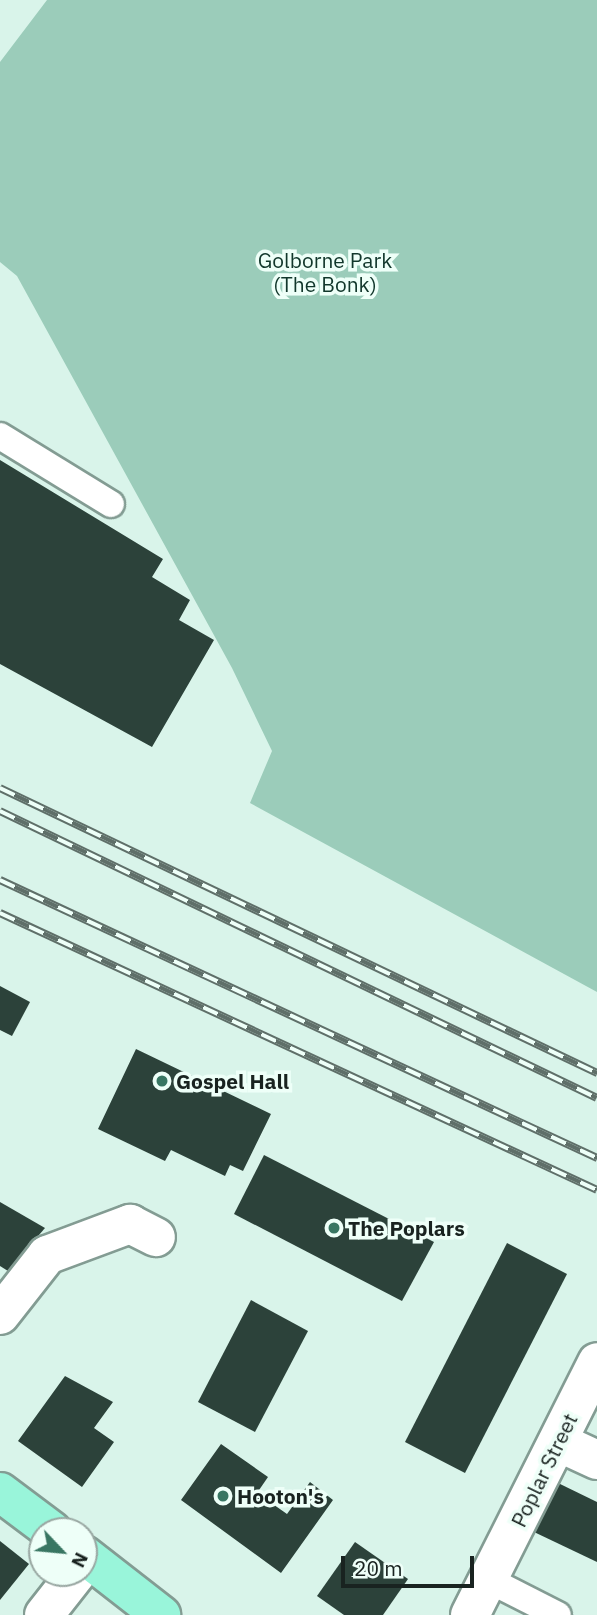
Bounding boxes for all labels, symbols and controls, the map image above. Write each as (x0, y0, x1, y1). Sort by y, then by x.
park label: Golborne Park (The Bonk) (258, 247, 392, 297)
place label: Gospel Hall (176, 1068, 289, 1094)
marker: Gospel Hall (154, 1073, 170, 1089)
place label: The Poplars (348, 1215, 465, 1241)
marker: The Poplars (326, 1220, 342, 1236)
street label: Poplar Street (506, 1409, 582, 1531)
place label: Hooton's (237, 1483, 324, 1509)
marker: Hooton's (215, 1488, 231, 1504)
north arrow (28, 1517, 98, 1587)
scale bar (345, 1542, 478, 1586)
text: N (66, 1549, 94, 1572)
text: 20 m (354, 1554, 403, 1582)

